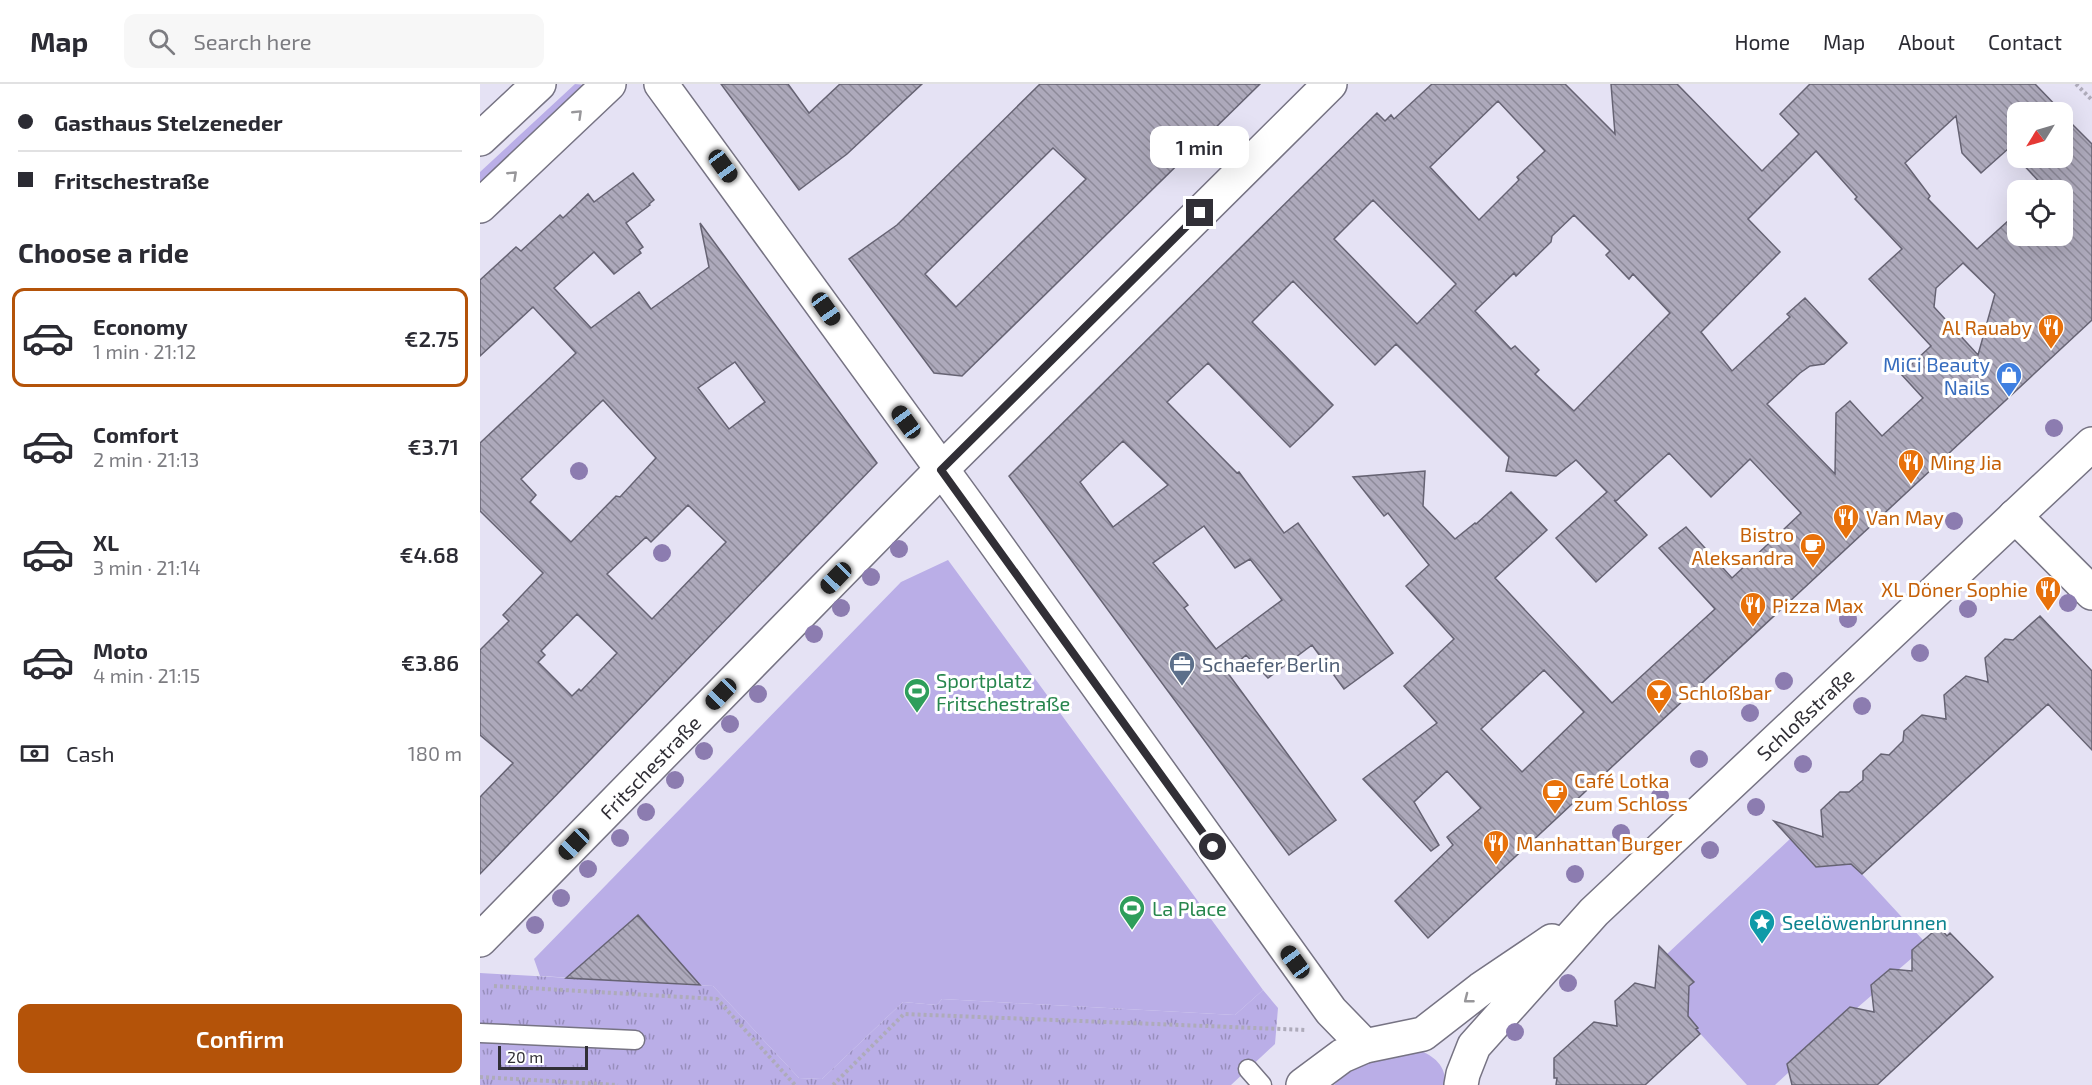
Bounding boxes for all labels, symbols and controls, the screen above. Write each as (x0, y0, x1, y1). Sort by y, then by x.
search box (124, 14, 544, 68)
text: Map (30, 24, 88, 58)
icon: search (145, 25, 178, 58)
text: Search here (193, 28, 312, 54)
text: Home (1734, 29, 1790, 54)
text: Map (1823, 29, 1865, 54)
text: About (1898, 29, 1955, 54)
text: Contact (1988, 29, 2062, 54)
north arrow (2007, 102, 2073, 168)
map controls (2007, 102, 2073, 246)
text: Gasthaus Stelzeneder (54, 109, 283, 135)
one-way arrow (571, 110, 581, 121)
callout: 1 min (1150, 126, 1250, 168)
text: 1 min (1176, 135, 1223, 159)
car (705, 146, 741, 186)
text: Fritschestraße (54, 167, 209, 193)
one-way arrow (506, 171, 517, 182)
button: locate (2007, 180, 2073, 246)
route end (1186, 199, 1213, 226)
text: Choose a ride (18, 236, 189, 268)
car (808, 289, 844, 329)
icon: car (21, 311, 75, 365)
restaurant icon: Al Rauaby (2036, 312, 2066, 350)
text: Economy (93, 313, 188, 339)
place label: Al Rauaby (1942, 315, 2032, 339)
text: €2.75 (404, 325, 459, 351)
text: 1 min · 21:12 (93, 339, 196, 363)
place label: MiCi Beauty Nails (1883, 352, 1990, 399)
shop icon: MiCi Beauty Nails (1994, 360, 2024, 398)
car (888, 402, 924, 442)
icon: car (21, 419, 75, 473)
text: Comfort (93, 421, 178, 447)
text: €3.71 (407, 433, 459, 459)
text: 2 min · 21:13 (93, 447, 199, 471)
restaurant icon: Ming Jia (1896, 447, 1926, 485)
place label: Ming Jia (1930, 450, 2002, 474)
restaurant icon: Van May (1831, 502, 1861, 540)
place label: Van May (1866, 505, 1944, 529)
place label: Bistro Aleksandra (1691, 522, 1794, 569)
icon: car (21, 527, 75, 581)
text: XL (93, 529, 119, 555)
cafe icon: Bistro Aleksandra (1798, 531, 1828, 569)
text: €4.68 (400, 541, 459, 567)
text: 3 min · 21:14 (93, 555, 201, 579)
car (817, 559, 855, 597)
restaurant icon: XL Döner Sophie (2033, 574, 2063, 612)
place label: XL Döner Sophie (1881, 577, 2028, 601)
restaurant icon: Pizza Max (1738, 590, 1768, 628)
place label: Pizza Max (1772, 593, 1864, 617)
icon: car (21, 635, 75, 689)
text: Moto (93, 637, 148, 663)
text: €3.86 (401, 649, 459, 675)
office icon: Schaefer Berlin (1167, 649, 1197, 687)
place label: Schaefer Berlin (1202, 652, 1340, 676)
text: 4 min · 21:15 (93, 663, 200, 687)
street label: Schloßstraße (1751, 663, 1859, 765)
place label: Sportplatz Fritschestraße (936, 668, 1070, 715)
car (702, 675, 740, 713)
sports icon: Sportplatz Fritschestraße (902, 676, 932, 714)
bar icon: Schloßbar (1644, 677, 1674, 715)
place label: Schloßbar (1678, 680, 1772, 704)
street label: Fritschestraße (595, 710, 705, 824)
icon: cash (18, 737, 51, 770)
text: Cash (66, 740, 115, 766)
text: 180 m (408, 741, 462, 765)
place label: Café Lotka zum Schloss (1574, 768, 1688, 815)
cafe icon: Café Lotka zum Schloss (1540, 777, 1570, 815)
car (555, 825, 593, 863)
restaurant icon: Manhattan Burger (1481, 828, 1511, 866)
place label: Manhattan Burger (1516, 831, 1683, 855)
route start (1199, 833, 1226, 860)
sports icon: La Place (1117, 893, 1147, 931)
place label: La Place (1152, 896, 1227, 920)
place icon: Seelöwenbrunnen (1747, 907, 1777, 945)
place label: Seelöwenbrunnen (1782, 910, 1947, 934)
car (1277, 942, 1313, 982)
one-way arrow (1464, 992, 1475, 1003)
button: Confirm (18, 1004, 462, 1073)
scale bar (498, 1043, 588, 1070)
text: 20 m (507, 1047, 543, 1066)

